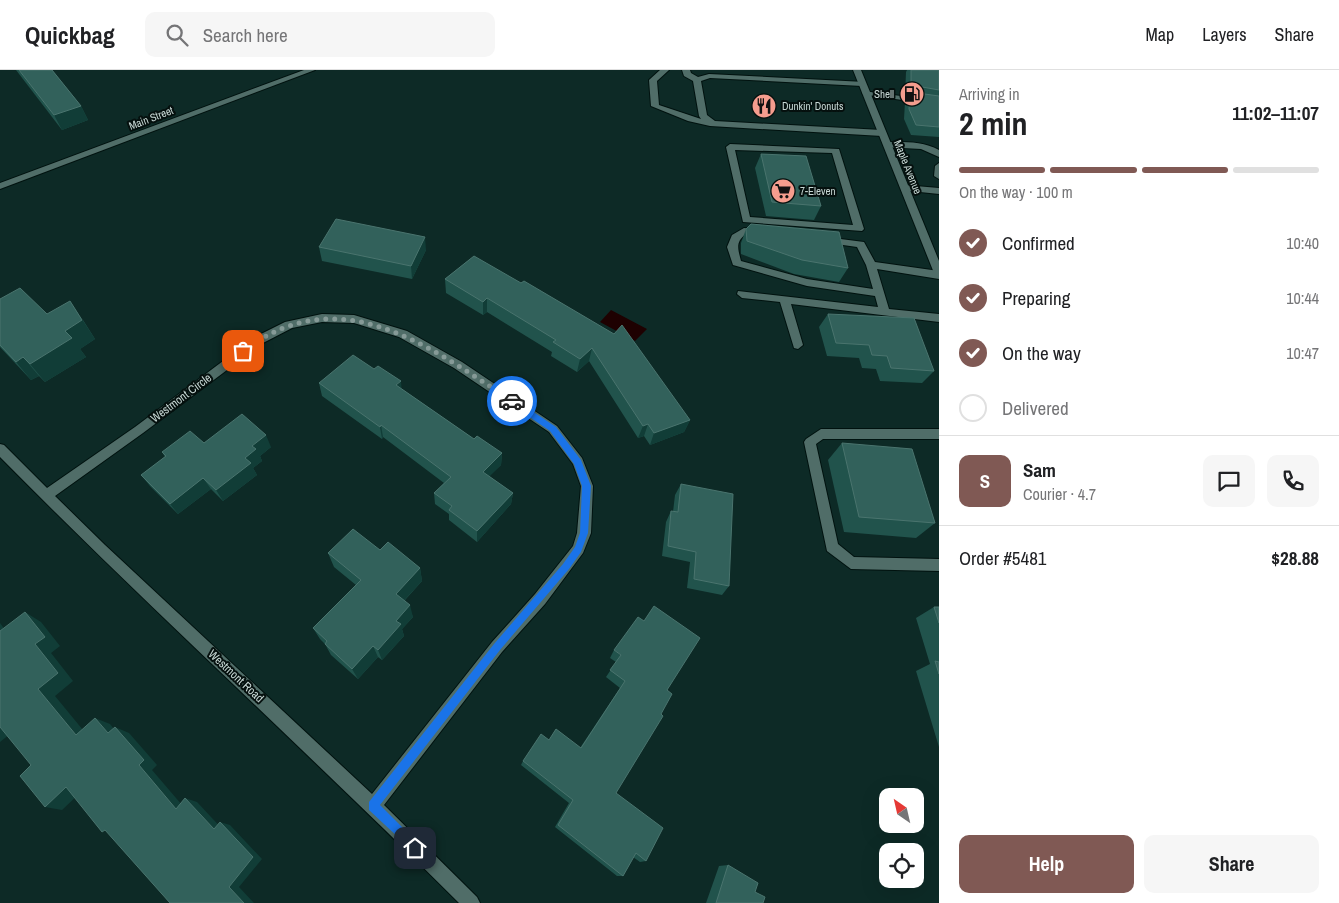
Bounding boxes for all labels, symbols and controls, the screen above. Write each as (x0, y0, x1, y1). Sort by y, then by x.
search box (145, 12, 495, 57)
text: Quickbag (25, 19, 115, 51)
icon: search (163, 21, 191, 49)
text: Search here (203, 22, 288, 48)
text: Map (1146, 22, 1174, 47)
text: Layers (1202, 22, 1247, 47)
text: Share (1275, 22, 1314, 47)
fuel station icon: Shell (899, 81, 925, 107)
text: Arriving in (959, 83, 1020, 105)
place label: Shell (874, 87, 894, 101)
restaurant icon: Dunkin' Donuts (751, 93, 777, 119)
place label: Dunkin' Donuts (782, 99, 844, 113)
text: 11:02–11:07 (1232, 100, 1319, 126)
text: 2 min (959, 102, 1028, 145)
street label: Main Street (127, 103, 176, 133)
street label: Maple Avenue (891, 138, 925, 196)
supermarket icon: 7-Eleven (770, 178, 796, 204)
text: On the way · 100 m (959, 181, 1073, 203)
place label: 7-Eleven (800, 184, 836, 198)
icon: check (959, 229, 987, 257)
text: Confirmed (1002, 230, 1075, 256)
text: 10:40 (1286, 232, 1319, 254)
icon: check (959, 284, 987, 312)
text: Preparing (1002, 285, 1070, 311)
text: 10:44 (1286, 287, 1319, 309)
pin (222, 330, 264, 372)
icon: bag (229, 337, 257, 365)
icon: check (959, 339, 987, 367)
text: On the way (1002, 340, 1081, 366)
text: 10:47 (1286, 342, 1319, 364)
street label: Westmont Circle (147, 370, 215, 426)
courier (487, 376, 537, 426)
icon: car (498, 387, 526, 415)
text: Delivered (1002, 395, 1069, 421)
button: chat (1203, 455, 1255, 507)
button: phone (1267, 455, 1319, 507)
text: Sam (1023, 457, 1056, 483)
text: S (980, 468, 990, 494)
text: Courier · 4.7 (1023, 483, 1096, 505)
text: Order #5481 (959, 545, 1046, 571)
text: $28.88 (1271, 545, 1319, 571)
street label: Westmont Road (205, 646, 267, 706)
north arrow (879, 788, 924, 832)
map controls (879, 788, 924, 888)
pin (394, 827, 436, 869)
icon: home (401, 834, 429, 862)
button: Help (959, 835, 1134, 893)
button: Share (1144, 835, 1319, 893)
button: locate (879, 843, 924, 888)

